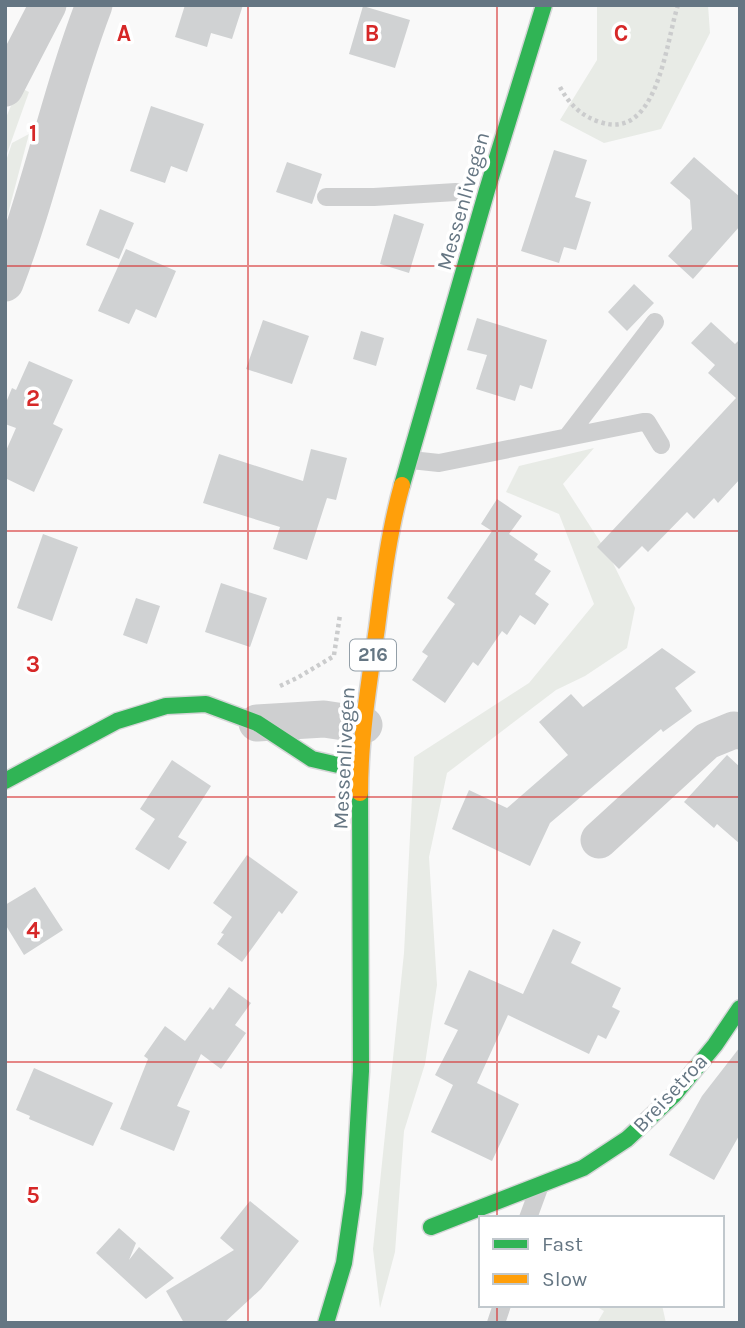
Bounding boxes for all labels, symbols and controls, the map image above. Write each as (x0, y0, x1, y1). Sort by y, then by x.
text: A (117, 20, 131, 47)
text: B (365, 20, 379, 47)
text: C (614, 20, 628, 47)
text: 1 (29, 120, 37, 147)
street label: Messenlivegen (432, 129, 494, 273)
text: 2 (26, 385, 40, 412)
road number: 216 (350, 640, 396, 670)
text: 3 (26, 651, 40, 678)
street label: Messenlivegen (328, 686, 360, 830)
text: 4 (26, 917, 40, 944)
street label: Breisetroa (628, 1049, 712, 1137)
text: 5 (26, 1182, 40, 1209)
legend (479, 1216, 724, 1307)
text: Fast (542, 1232, 583, 1256)
text: Slow (542, 1267, 587, 1291)

